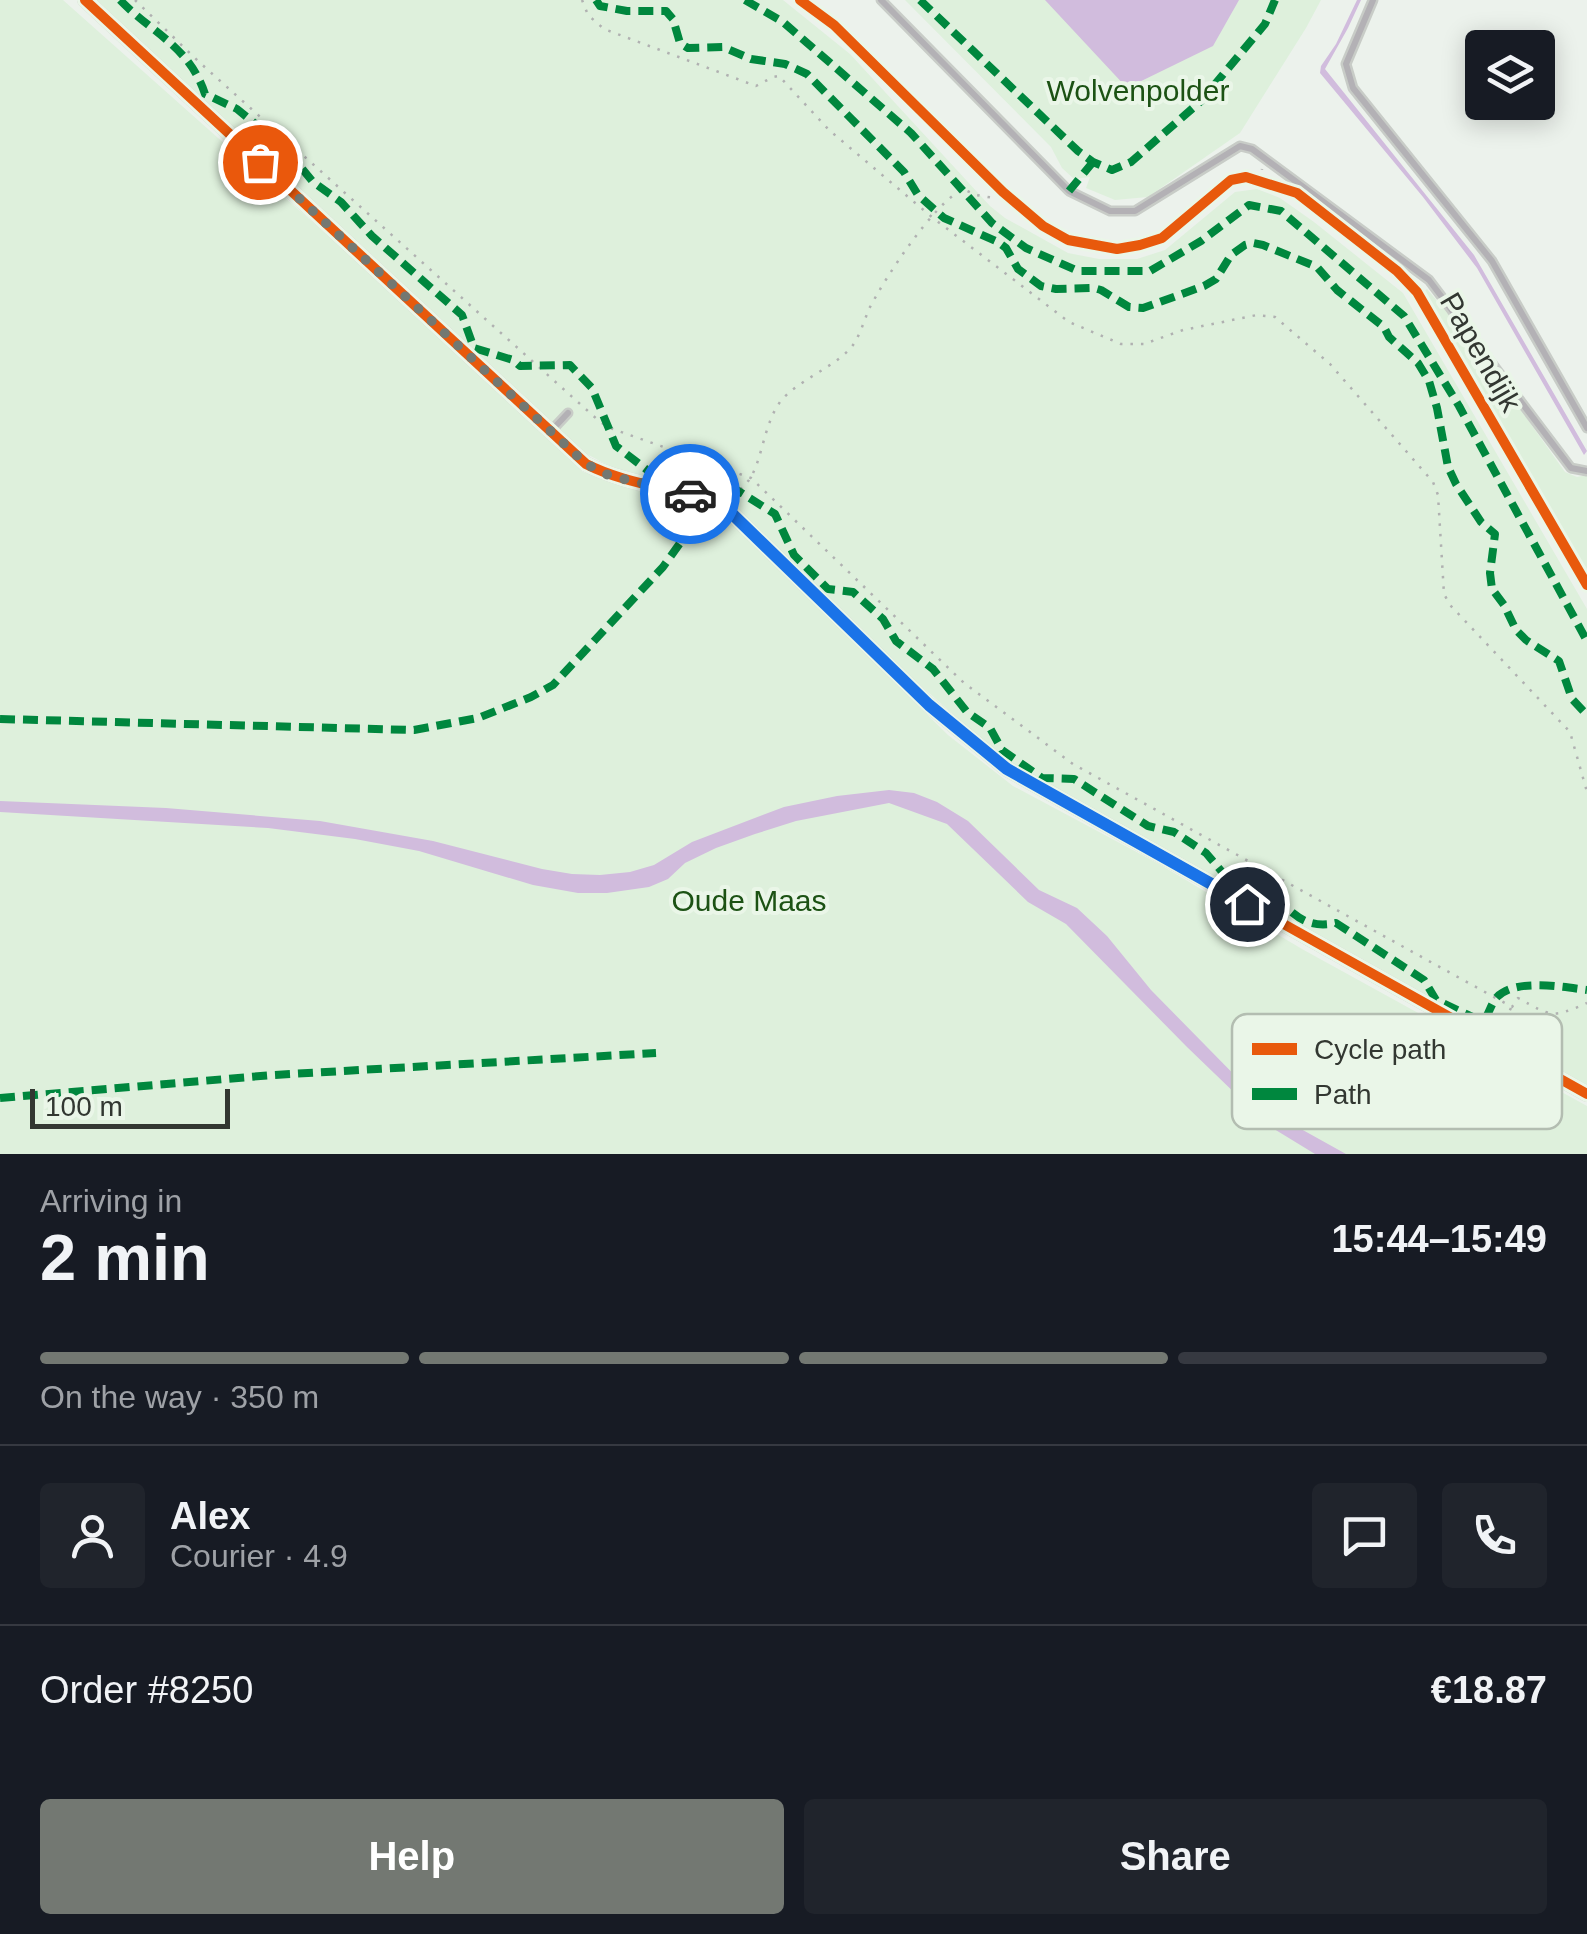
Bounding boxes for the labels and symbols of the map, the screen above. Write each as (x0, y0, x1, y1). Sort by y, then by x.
park label: Wolvenpolder (1047, 74, 1229, 107)
pin (218, 120, 303, 205)
street label: Papendijk (1434, 287, 1529, 418)
courier (640, 444, 740, 544)
pin (1205, 862, 1290, 947)
park label: Oude Maas (671, 884, 827, 917)
legend (1232, 1014, 1562, 1129)
text: Cycle path (1314, 1034, 1446, 1065)
text: Path (1314, 1079, 1372, 1110)
scale bar (30, 1084, 230, 1128)

